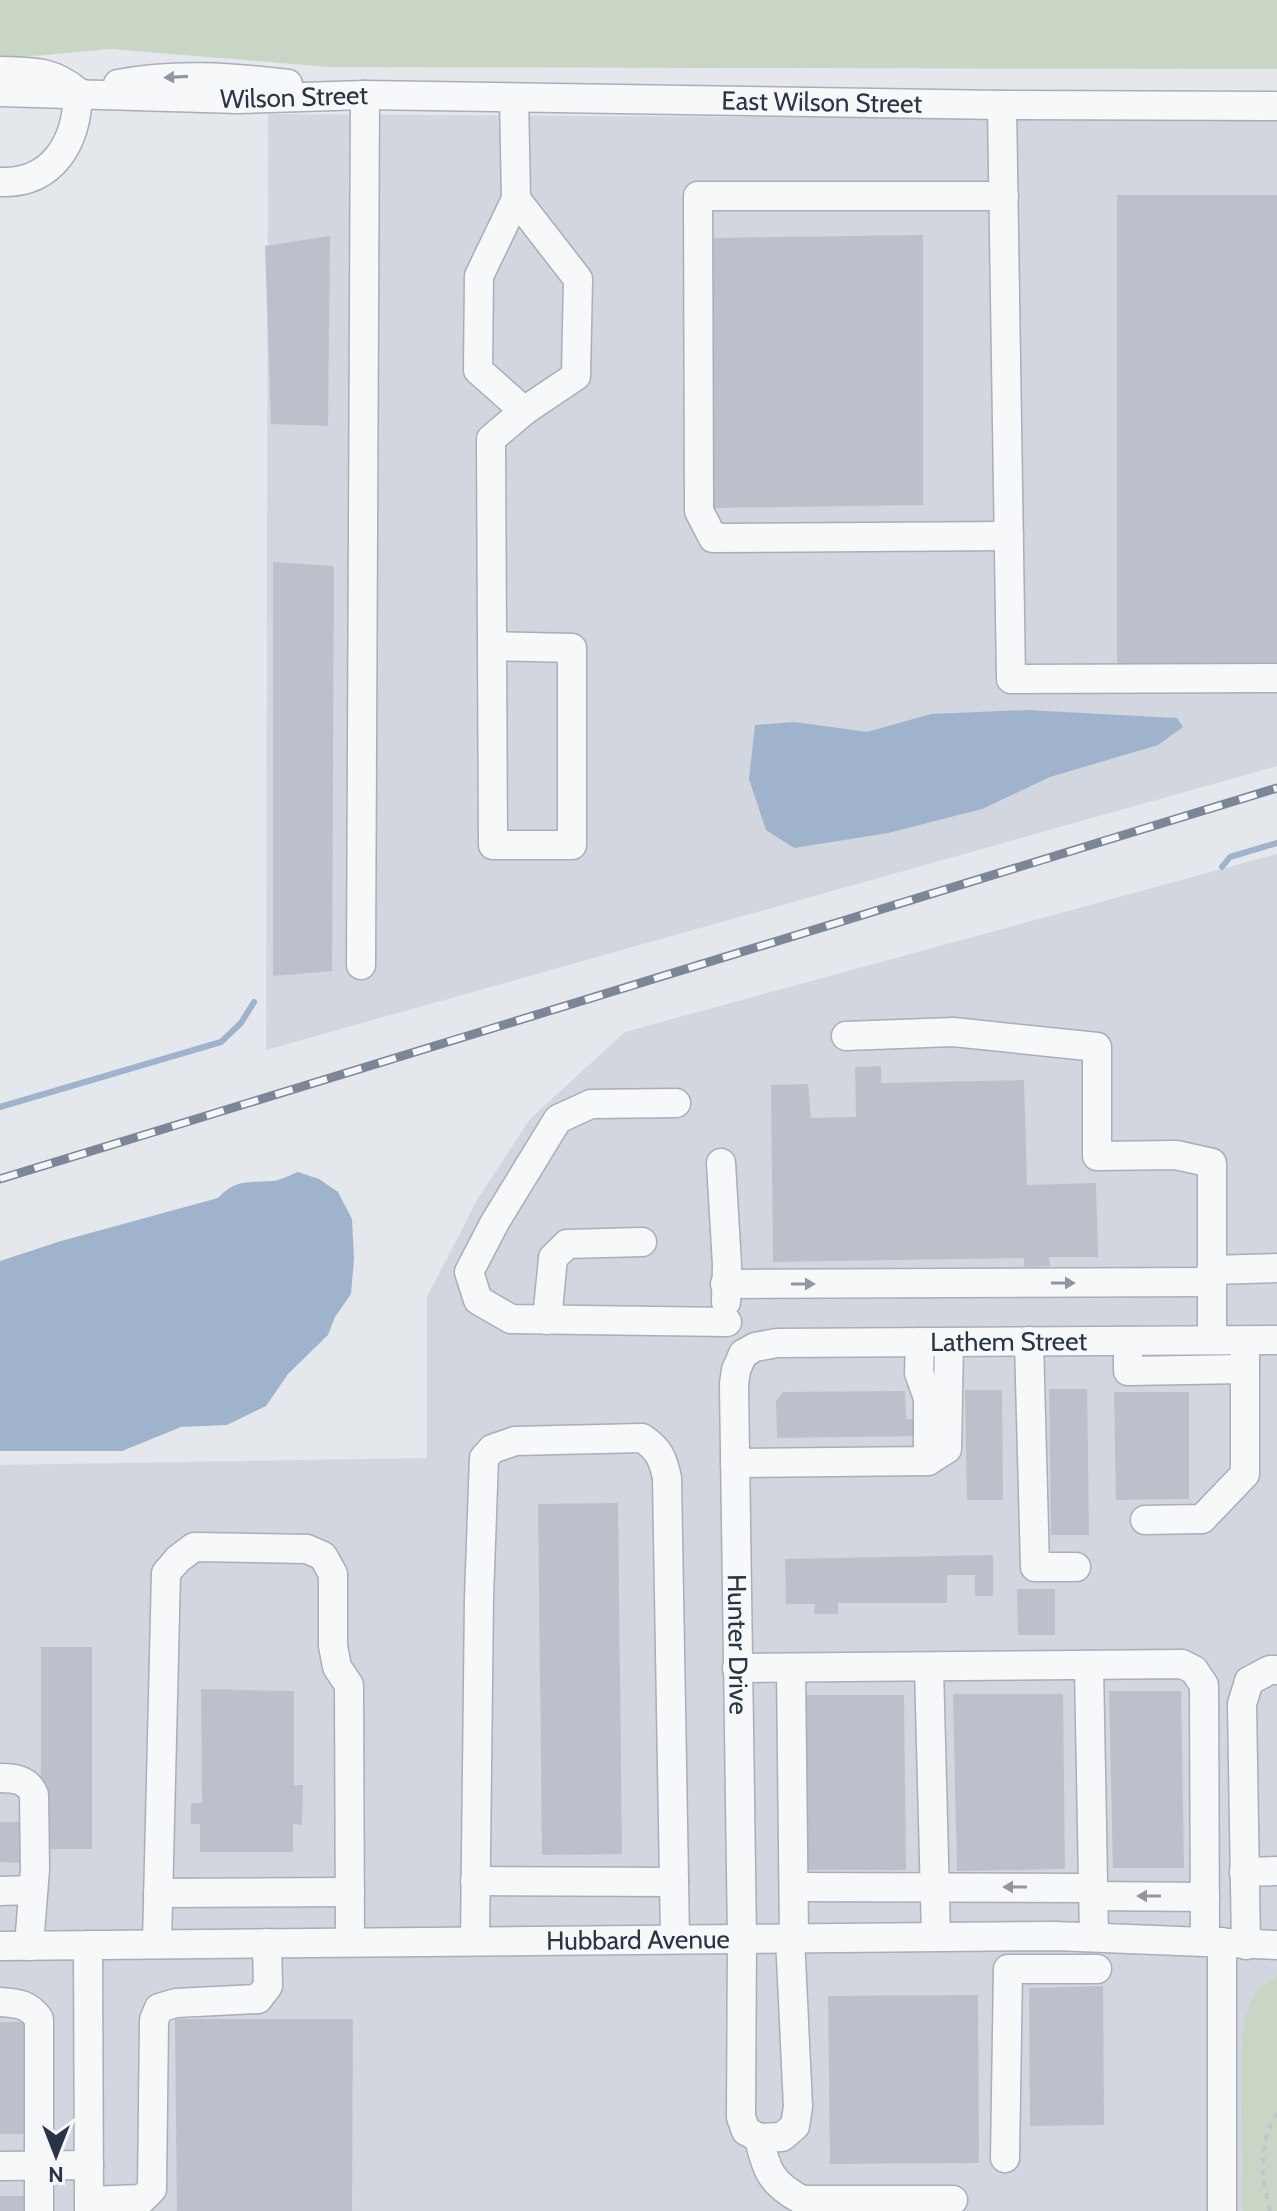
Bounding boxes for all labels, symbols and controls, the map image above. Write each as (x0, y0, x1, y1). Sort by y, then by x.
one-way arrow (163, 71, 188, 84)
street label: Wilson Street (219, 79, 369, 115)
street label: East Wilson Street (721, 85, 923, 120)
one-way arrow (1051, 1276, 1076, 1289)
one-way arrow (791, 1278, 816, 1290)
street label: Lathem Street (930, 1325, 1088, 1358)
street label: Hunter Drive (721, 1574, 755, 1715)
one-way arrow (1002, 1881, 1027, 1893)
one-way arrow (1136, 1890, 1161, 1902)
street label: Hubbard Avenue (546, 1923, 730, 1957)
north arrow (16, 2115, 96, 2195)
text: N (48, 2161, 64, 2188)

